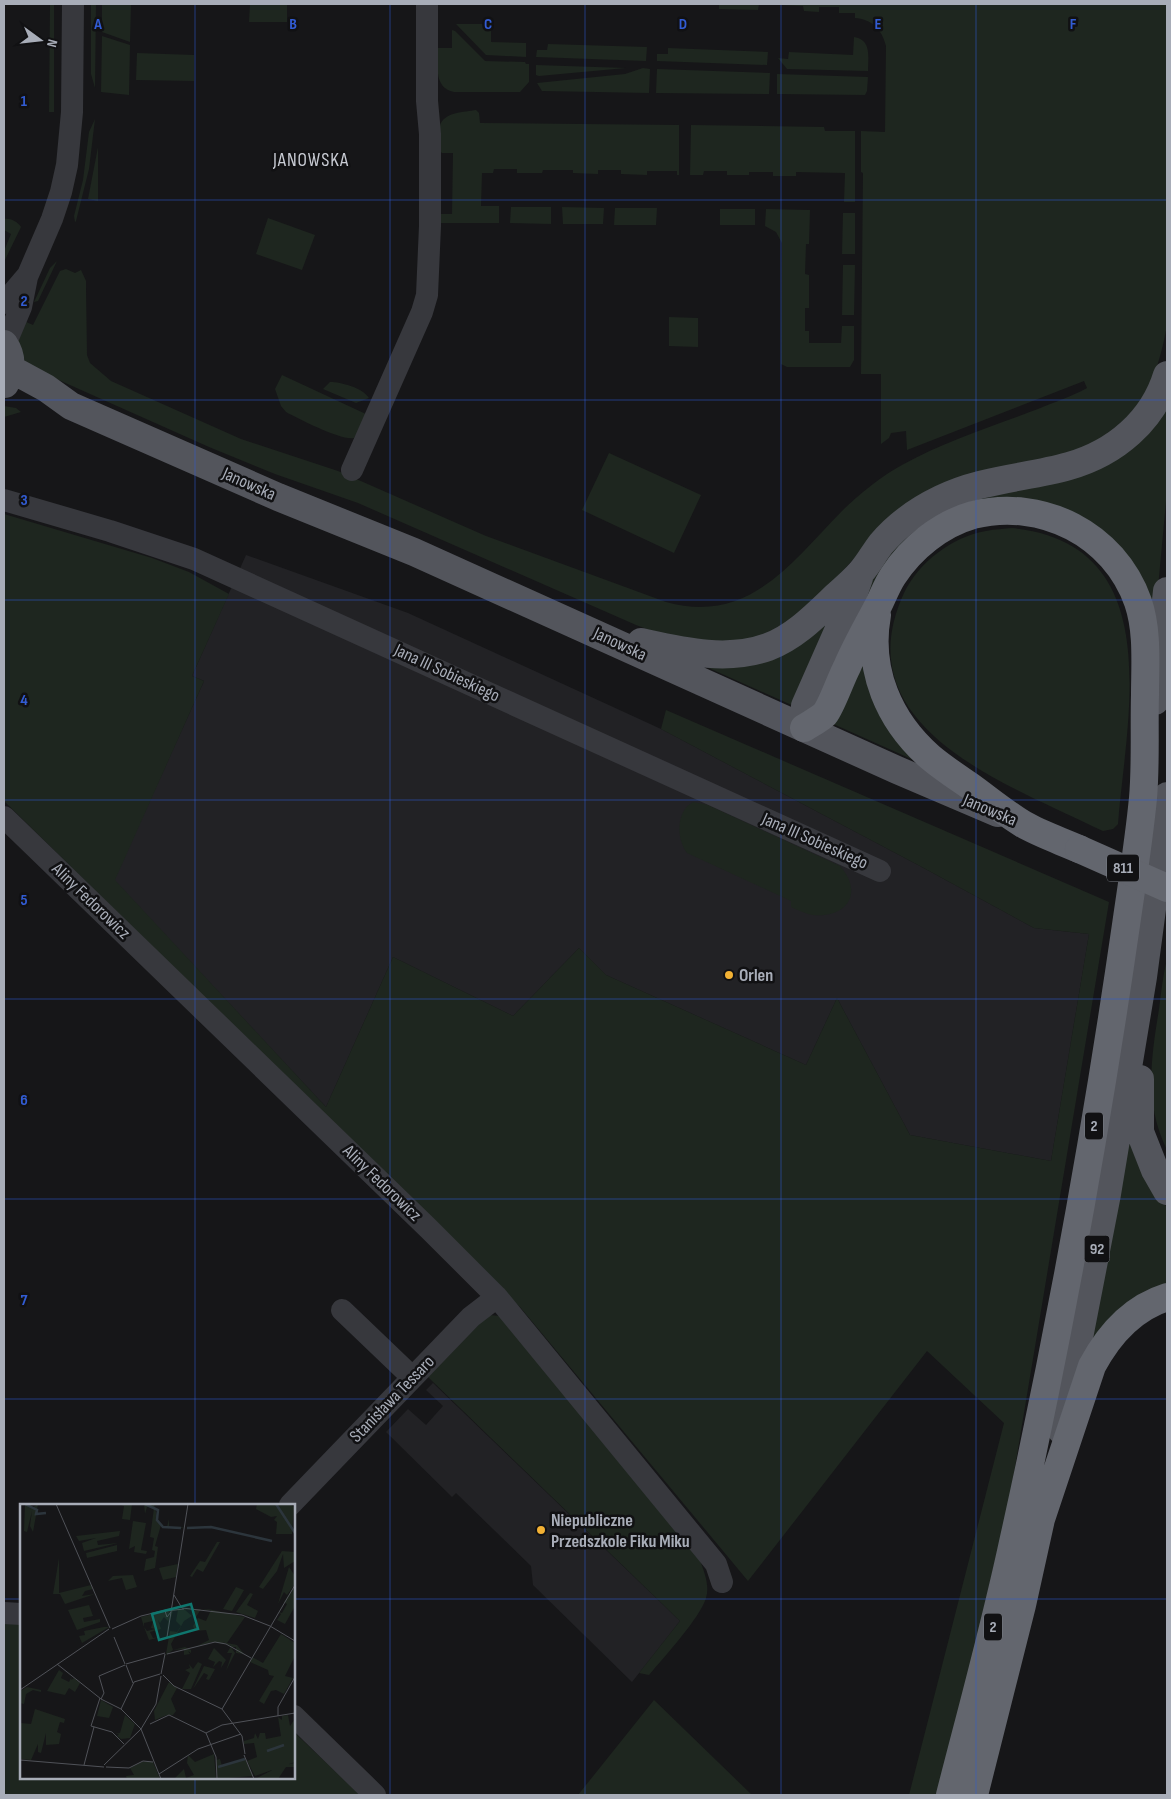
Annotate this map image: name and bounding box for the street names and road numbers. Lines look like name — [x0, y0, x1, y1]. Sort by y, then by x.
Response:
street label: Janowska — [218, 463, 279, 505]
street label: Janowska — [589, 622, 650, 665]
street label: Jana III Sobieskiego — [390, 639, 503, 707]
street label: Janowska — [959, 789, 1020, 831]
street label: Jana III Sobieskiego — [758, 808, 871, 874]
road number: 811 — [1107, 854, 1139, 881]
street label: Aliny Fedorowicz — [47, 858, 135, 944]
road number: 2 — [1085, 1112, 1103, 1140]
street label: Aliny Fedorowicz — [338, 1140, 426, 1226]
road number: 92 — [1084, 1236, 1110, 1262]
street label: Stanisława Tessaro — [345, 1351, 439, 1447]
road number: 2 — [984, 1614, 1002, 1640]

